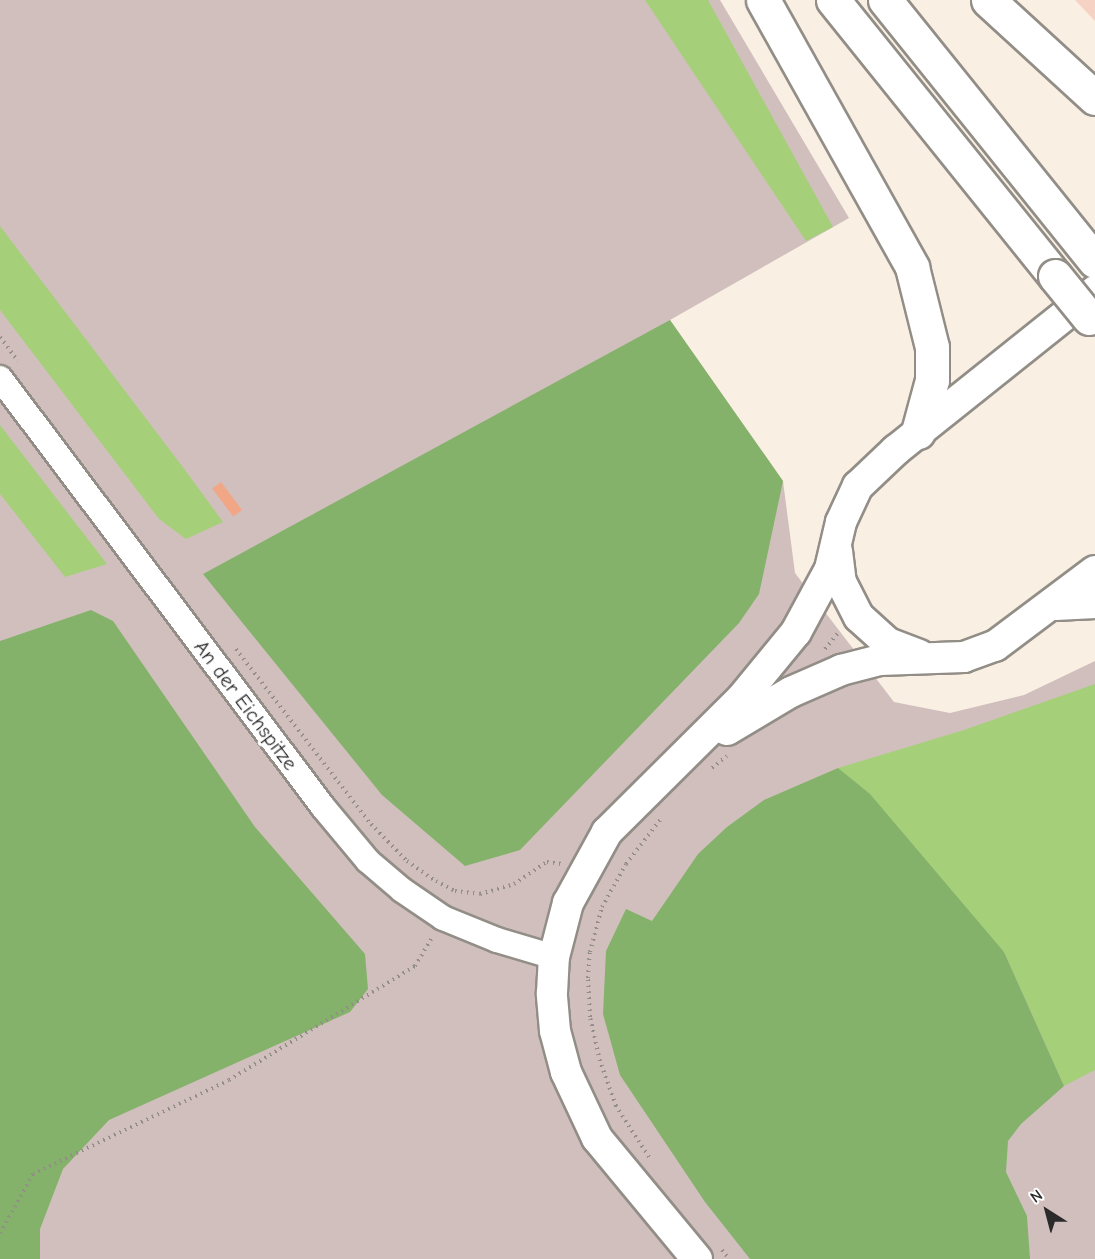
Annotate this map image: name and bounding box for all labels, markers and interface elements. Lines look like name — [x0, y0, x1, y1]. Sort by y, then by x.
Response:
street label: An der Eichspitze — [189, 635, 303, 775]
north arrow — [1017, 1181, 1077, 1241]
text: N — [1027, 1186, 1046, 1207]

